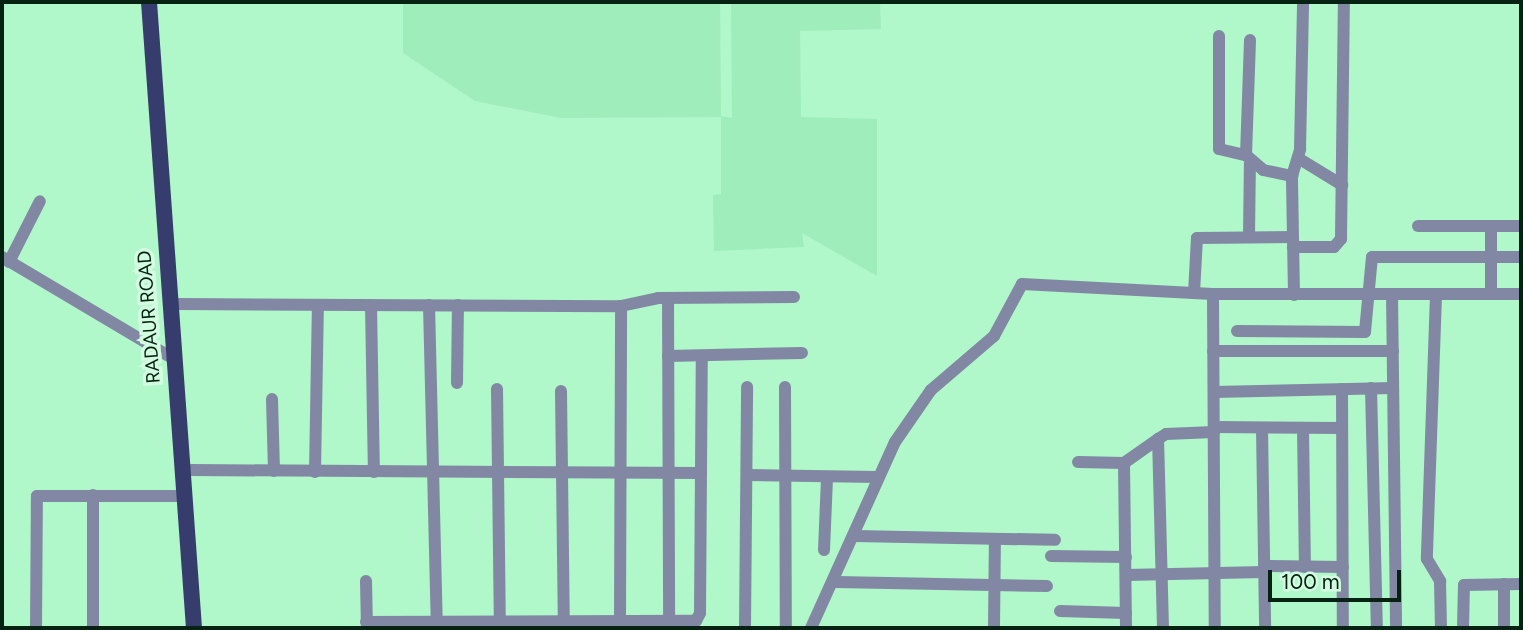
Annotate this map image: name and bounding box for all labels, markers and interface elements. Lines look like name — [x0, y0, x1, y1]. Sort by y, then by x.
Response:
street label: RADAUR ROAD — [133, 250, 165, 384]
scale bar — [1271, 556, 1404, 600]
text: 100 m — [1281, 569, 1340, 594]

